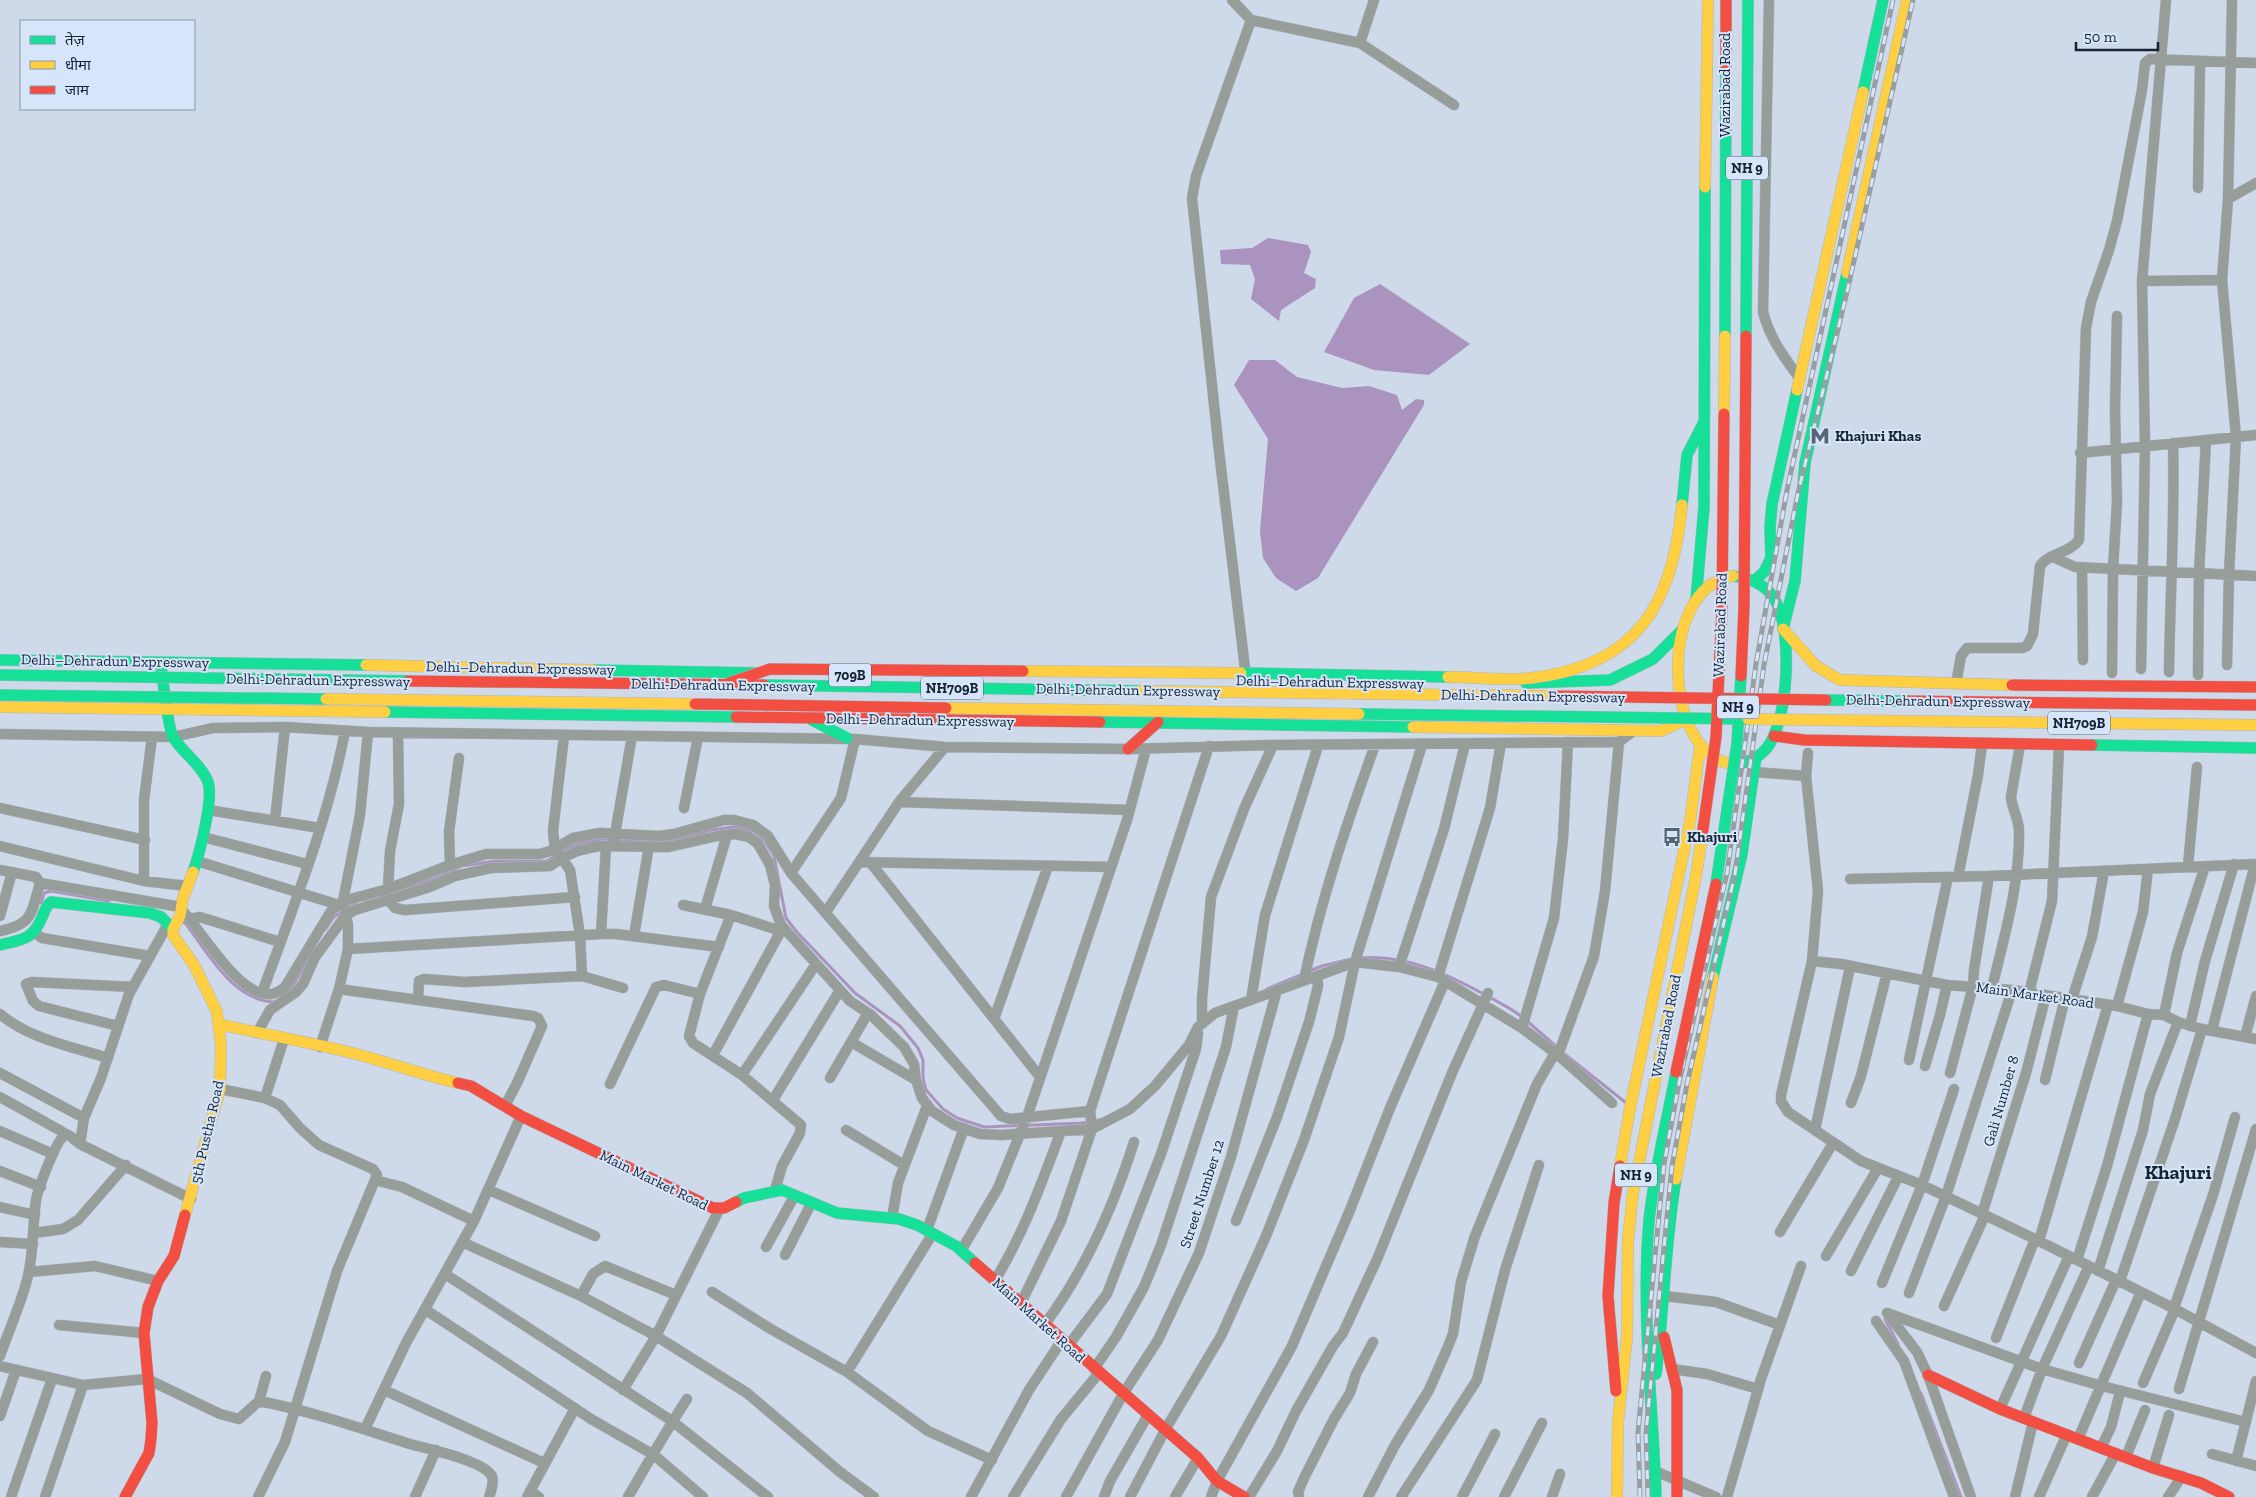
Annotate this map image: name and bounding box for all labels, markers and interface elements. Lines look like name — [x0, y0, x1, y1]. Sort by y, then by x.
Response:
legend — [20, 20, 195, 110]
scale bar — [2076, 20, 2158, 52]
text: 50 m — [2084, 28, 2117, 46]
text: तेज़ — [65, 31, 86, 49]
street label: Wazirabad Road — [1716, 32, 1734, 137]
text: धीमा — [65, 56, 92, 74]
text: जाम — [65, 81, 90, 99]
road number: NH 9 — [1726, 156, 1768, 180]
metro station icon: Khajuri Khas — [1809, 425, 1831, 447]
place label: Khajuri Khas — [1835, 427, 1921, 445]
street label: Wazirabad Road — [1709, 572, 1731, 678]
street label: Delhi–Dehradun Expressway — [21, 650, 210, 672]
street label: Delhi–Dehradun Expressway — [426, 657, 615, 679]
road number: 709B — [829, 664, 871, 686]
street label: Delhi-Dehradun Expressway — [226, 669, 411, 691]
street label: Delhi–Dehradun Expressway — [1236, 671, 1425, 693]
street label: Delhi-Dehradun Expressway — [631, 674, 816, 696]
road number: NH709B — [921, 676, 983, 700]
street label: Delhi-Dehradun Expressway — [1036, 679, 1221, 701]
street label: Delhi-Dehradun Expressway — [1441, 685, 1626, 707]
street label: Delhi-Dehradun Expressway — [1846, 690, 2031, 712]
road number: NH 9 — [1717, 696, 1759, 719]
street label: Delhi–Dehradun Expressway — [826, 709, 1015, 731]
road number: NH709B — [2048, 711, 2110, 734]
bus stop icon: Khajuri — [1661, 826, 1683, 848]
place label: Khajuri — [1687, 828, 1738, 846]
street label: Wazirabad Road — [1647, 972, 1685, 1079]
street label: Main Market Road — [1975, 978, 2096, 1012]
street label: Gali Number 8 — [1979, 1053, 2023, 1149]
street label: 5th Pustha Road — [186, 1078, 228, 1185]
street label: Street Number 12 — [1176, 1137, 1228, 1251]
street label: Main Market Road — [597, 1146, 712, 1214]
district label: Khajuri — [2145, 1160, 2211, 1184]
road number: NH 9 — [1615, 1164, 1657, 1186]
street label: Main Market Road — [989, 1274, 1090, 1367]

